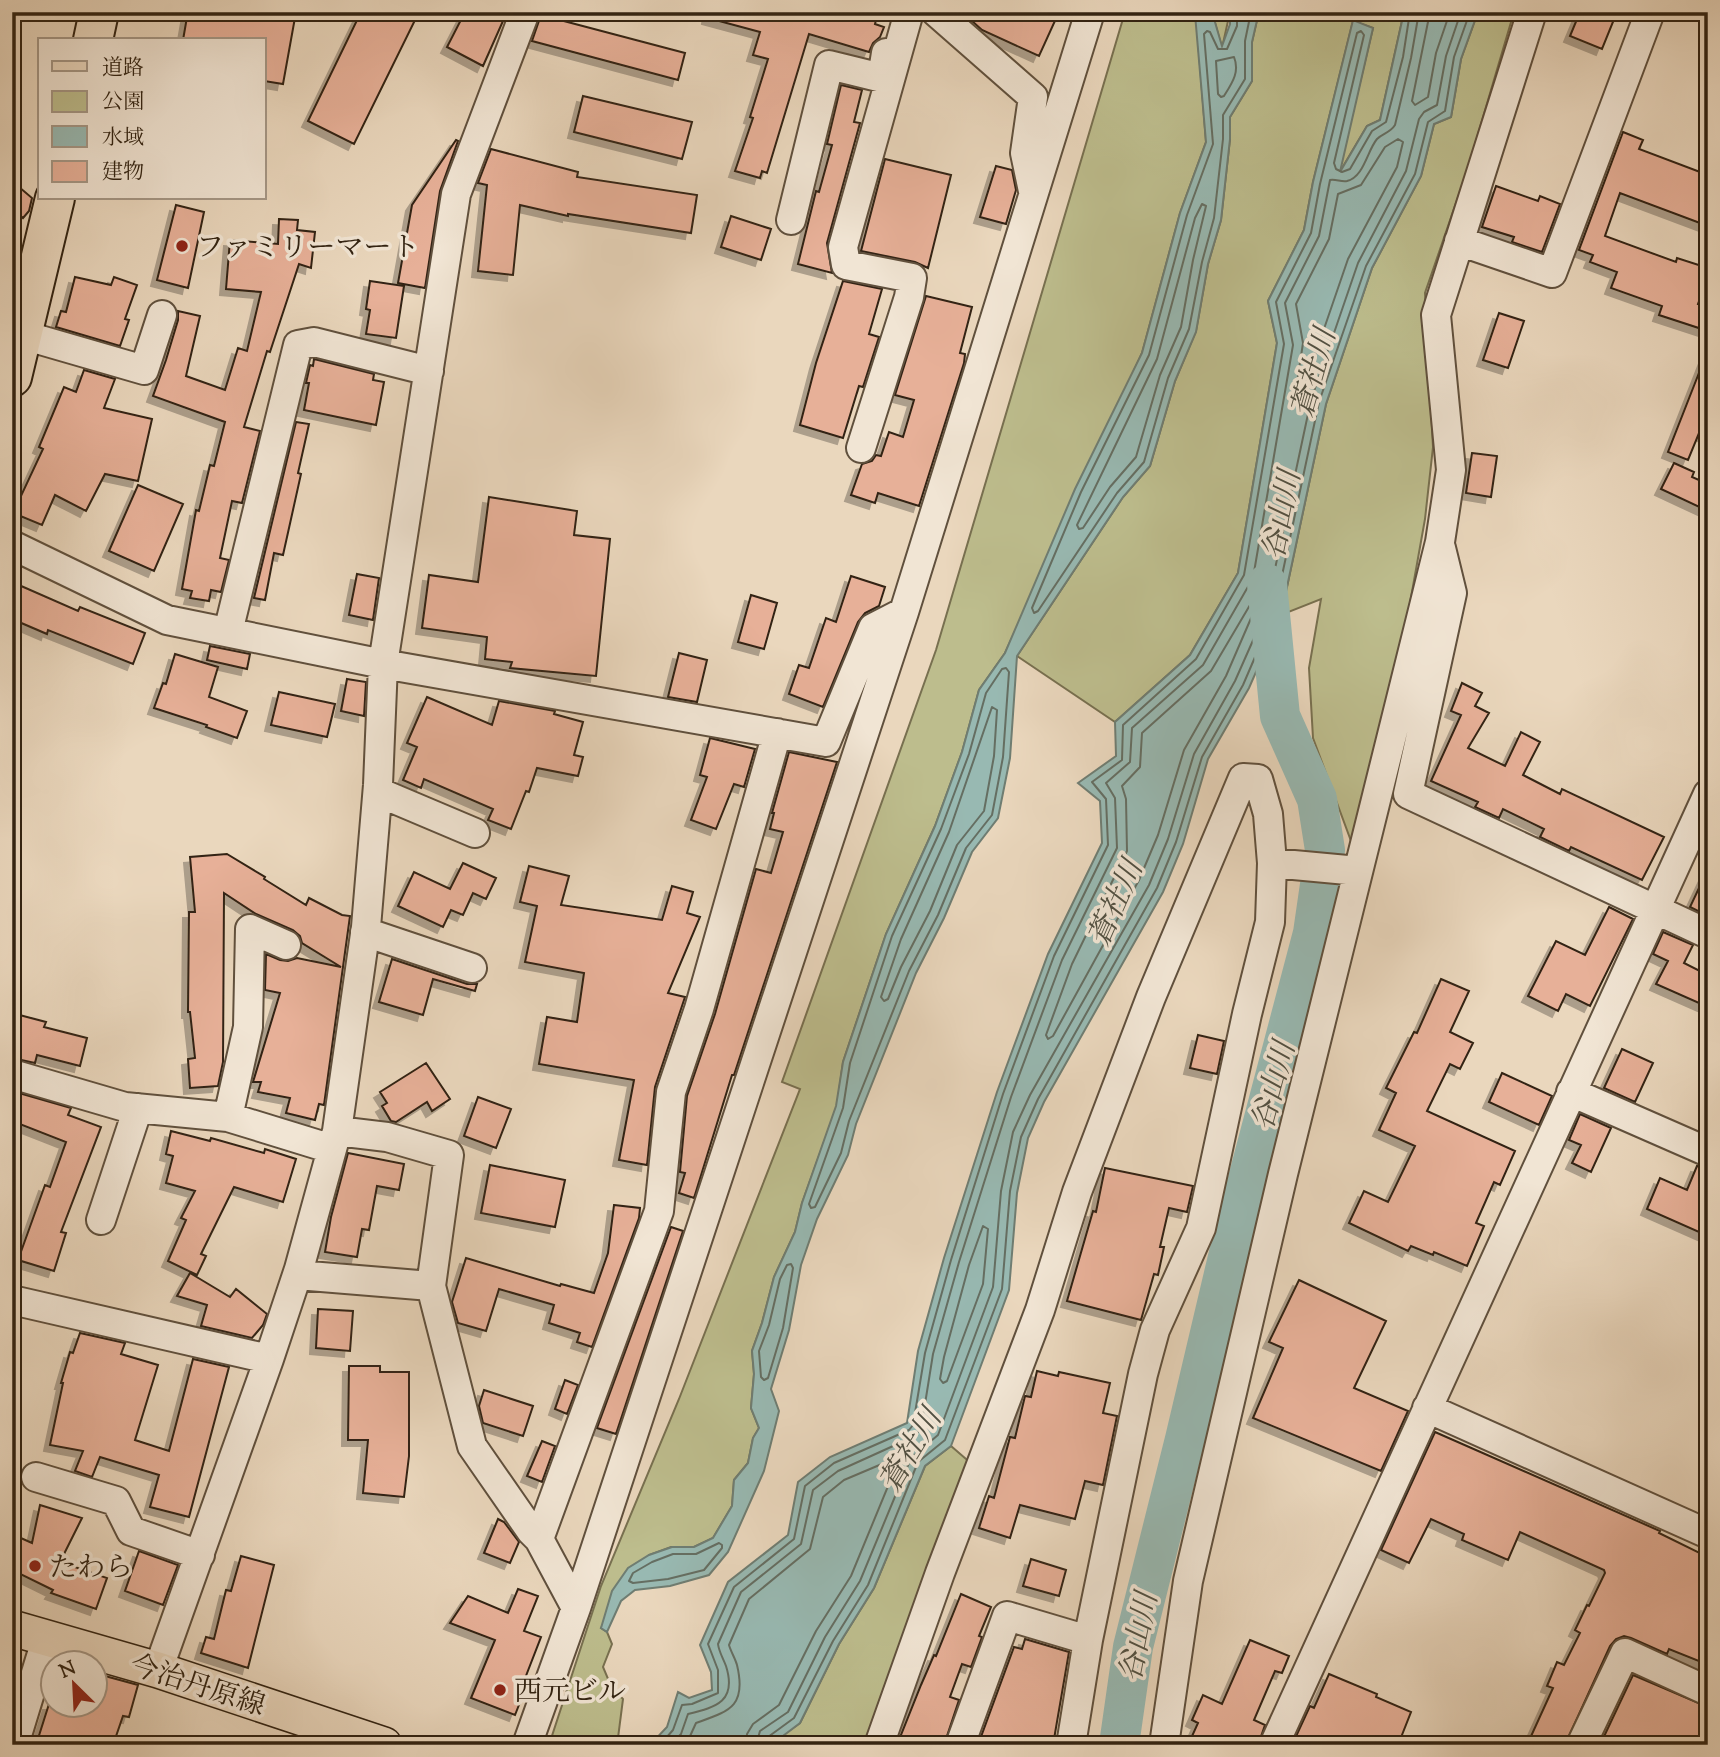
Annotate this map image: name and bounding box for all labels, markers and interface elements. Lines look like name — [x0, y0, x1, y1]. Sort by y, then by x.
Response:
legend — [38, 38, 266, 200]
text: 道路 — [102, 54, 144, 84]
text: 公園 — [102, 88, 144, 118]
text: 水域 — [102, 124, 144, 154]
text: 建物 — [102, 158, 144, 188]
place label: ファミリーマート — [196, 229, 419, 269]
marker: ファミリーマート — [174, 238, 190, 254]
water label: 蒼社川 — [1282, 322, 1349, 423]
water label: 谷山川 — [1254, 464, 1314, 564]
water label: 蒼社川 — [1079, 851, 1156, 954]
water label: 谷山川 — [1243, 1035, 1309, 1136]
water label: 蒼社川 — [871, 1399, 955, 1501]
place label: たわら — [49, 1549, 133, 1589]
marker: たわら — [27, 1558, 43, 1574]
water label: 谷山川 — [1111, 1586, 1171, 1686]
street label: 今治丹原線 — [124, 1646, 270, 1728]
north arrow — [38, 1648, 108, 1718]
text: N — [56, 1655, 81, 1686]
place label: 西元ビル — [514, 1673, 626, 1713]
marker: 西元ビル — [492, 1682, 508, 1698]

